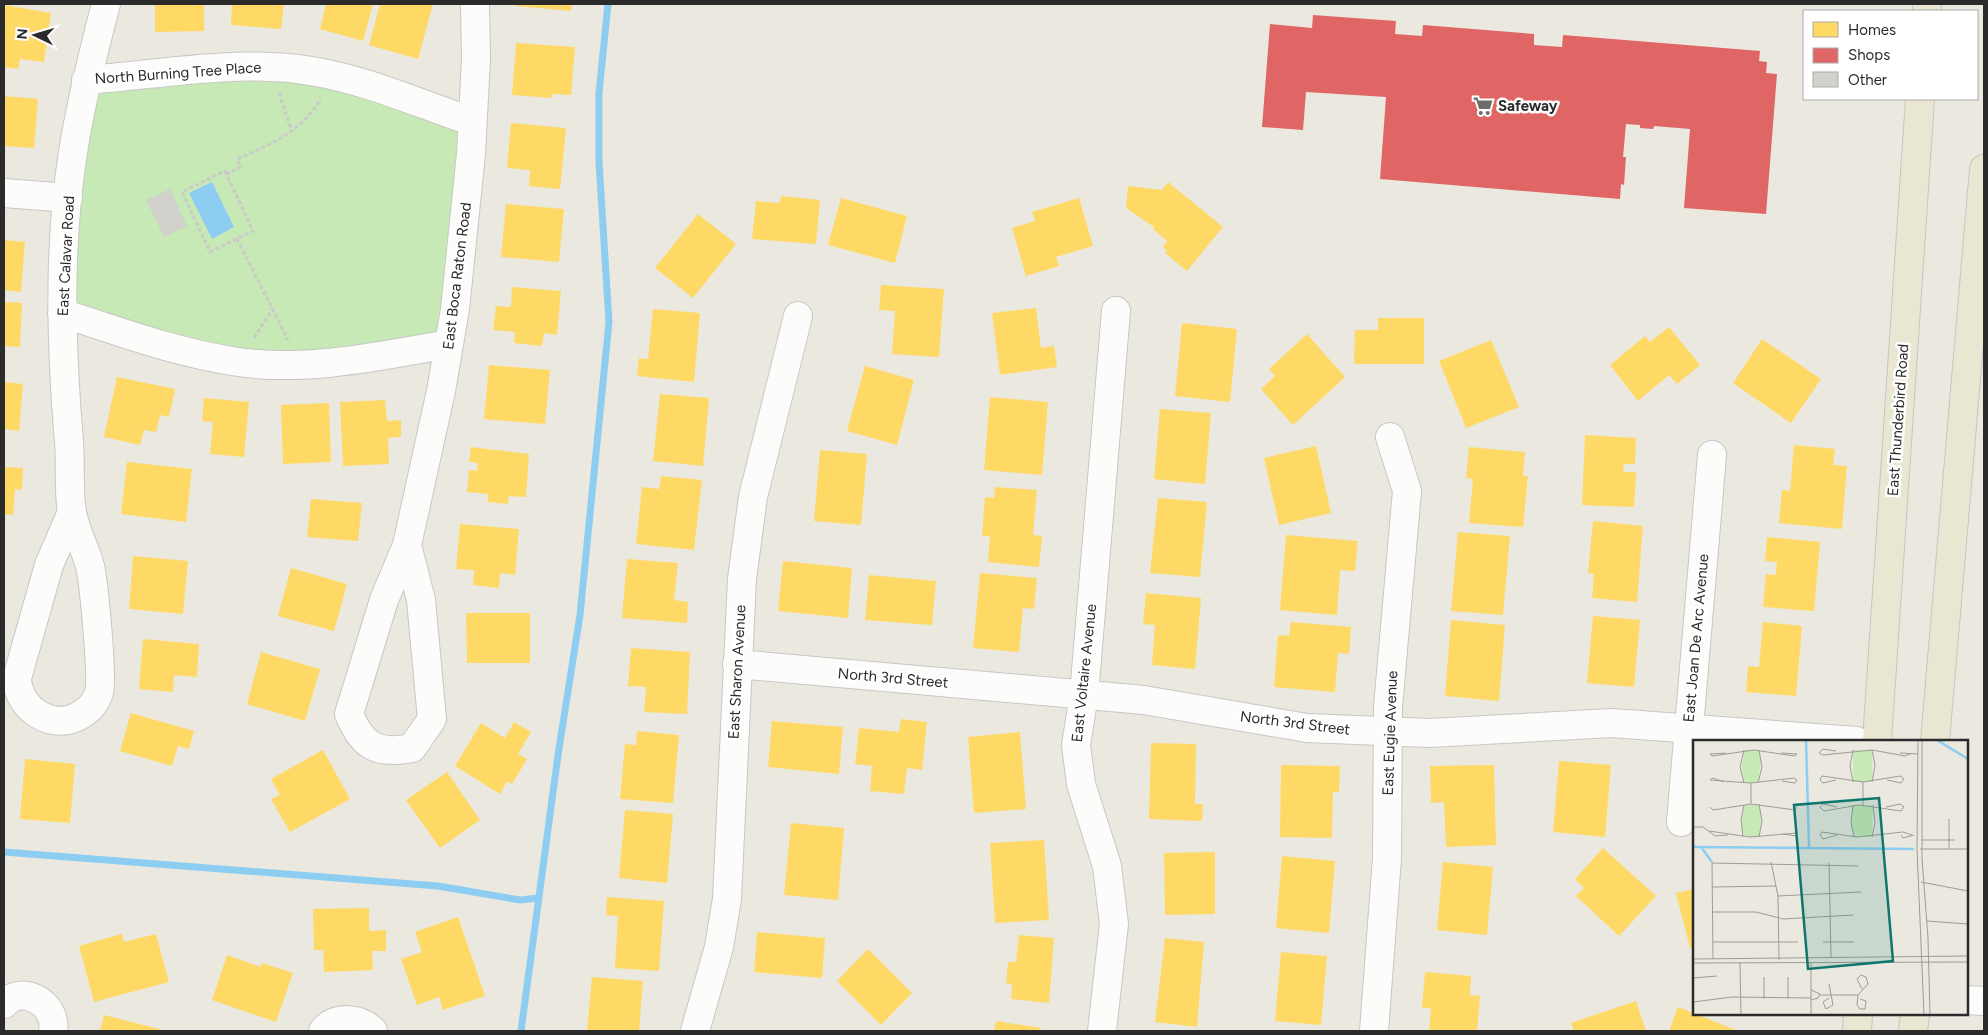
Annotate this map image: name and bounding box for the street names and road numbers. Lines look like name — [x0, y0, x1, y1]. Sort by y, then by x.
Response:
street label: North Burning Tree Place — [94, 58, 262, 88]
street label: East Calavar Road — [54, 195, 78, 317]
street label: East Boca Raton Road — [439, 201, 475, 351]
street label: East Thunderbird Road — [1884, 343, 1912, 497]
street label: East Joan De Arc Avenue — [1680, 553, 1712, 723]
street label: East Voltaire Avenue — [1068, 603, 1100, 743]
street label: East Sharon Avenue — [724, 604, 750, 740]
street label: North 3rd Street — [837, 664, 949, 692]
street label: East Eugie Avenue — [1379, 670, 1401, 796]
street label: North 3rd Street — [1239, 707, 1351, 739]

